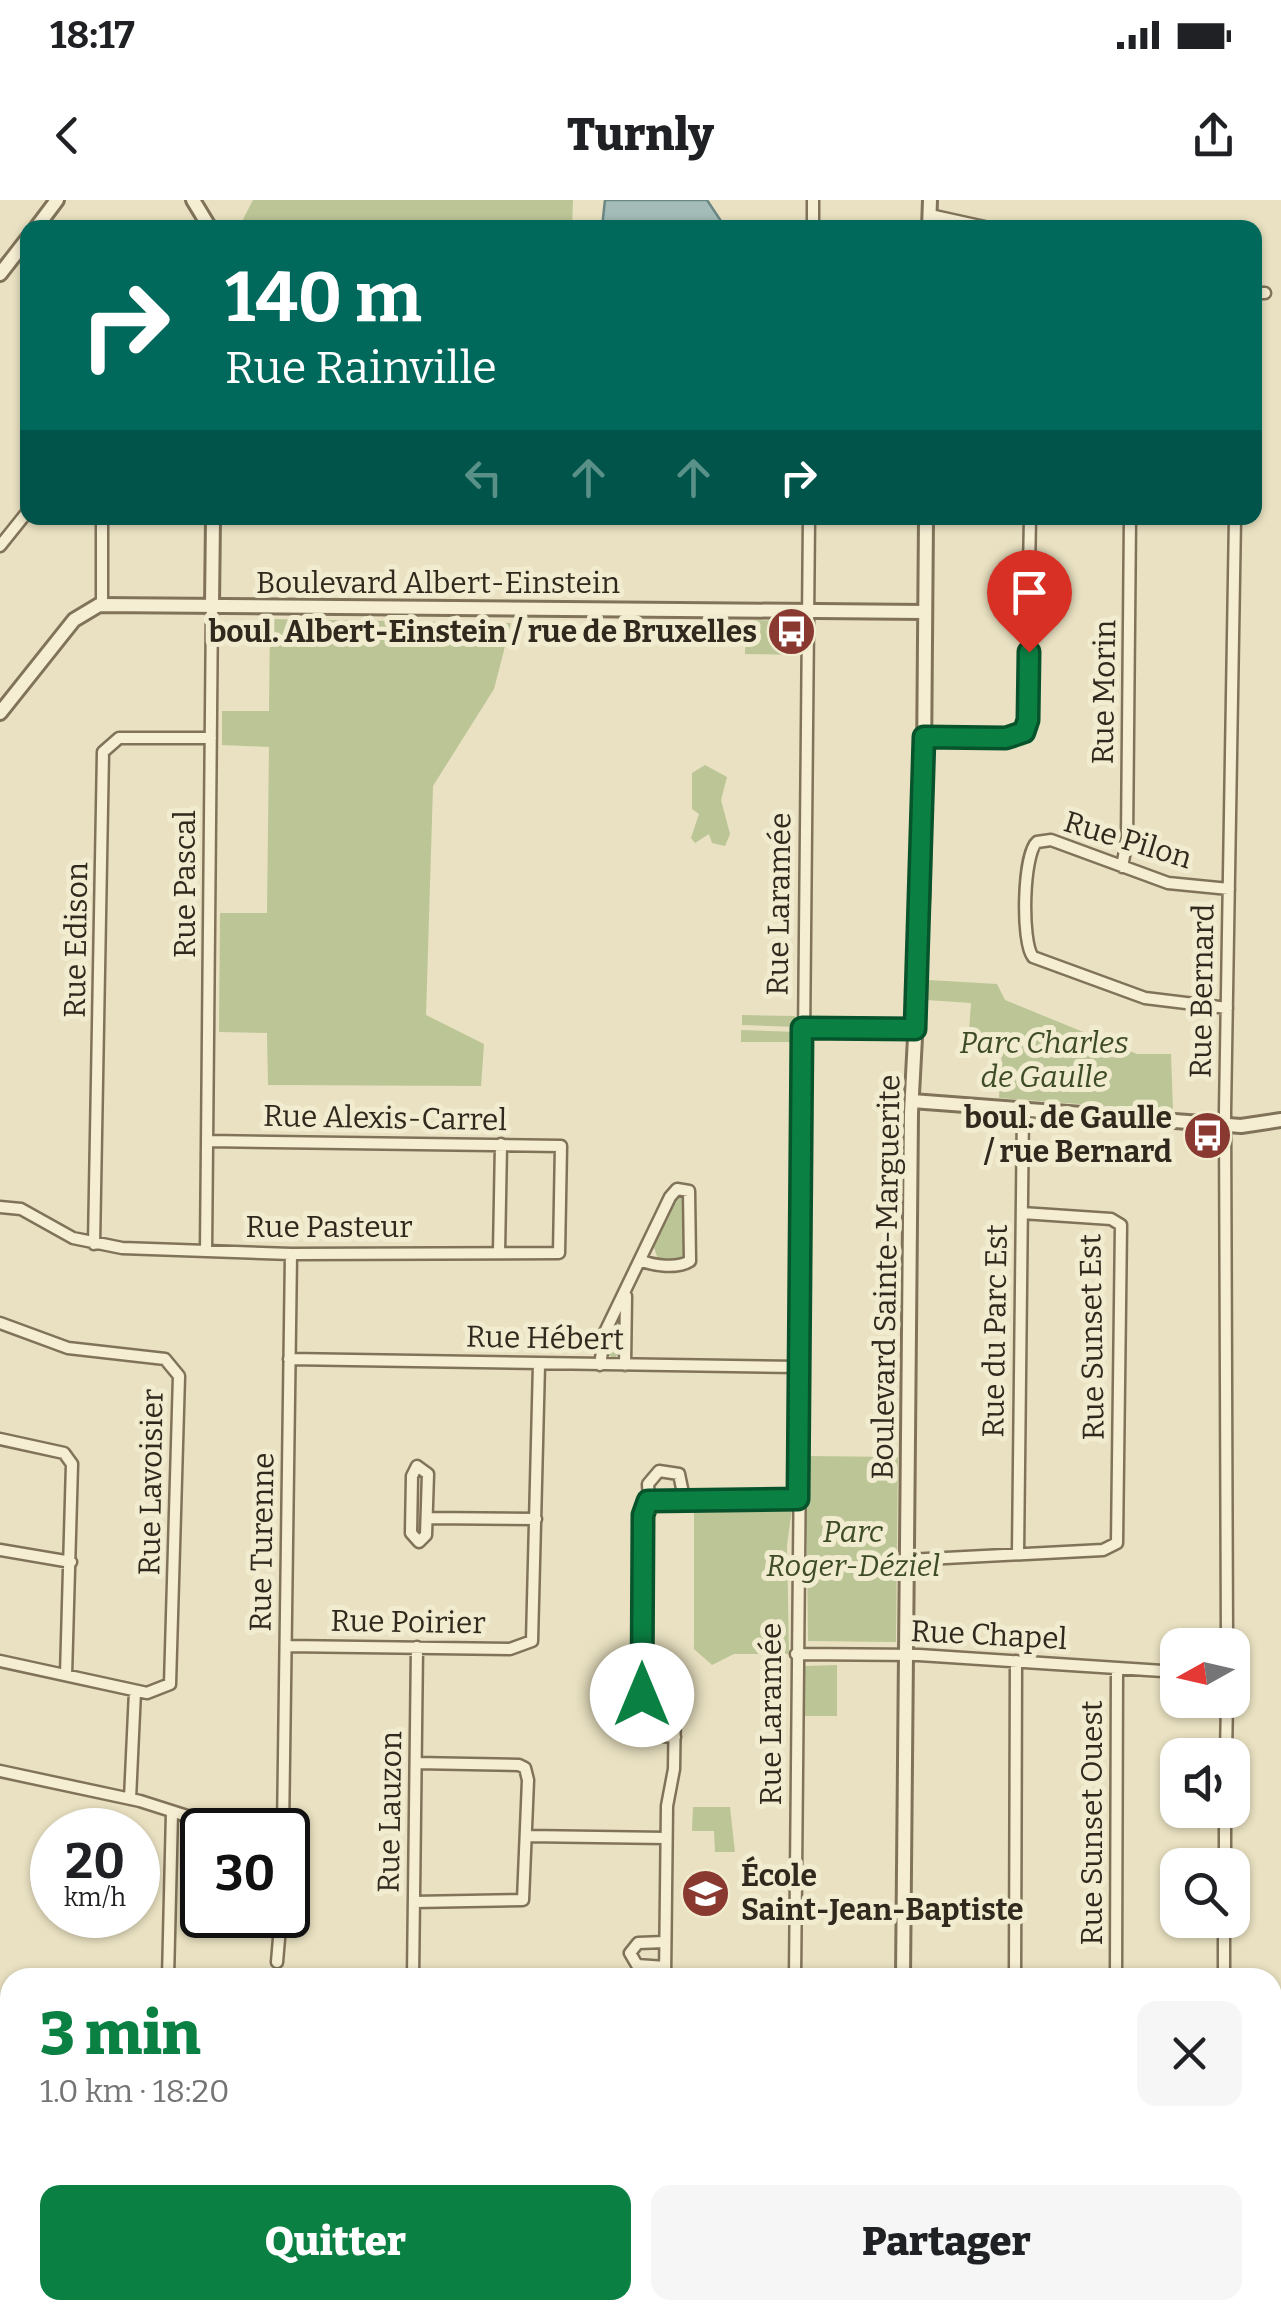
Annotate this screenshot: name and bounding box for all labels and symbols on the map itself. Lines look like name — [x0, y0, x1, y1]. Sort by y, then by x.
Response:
pin — [987, 550, 1072, 653]
street label: Boulevard Albert-Einstein — [256, 565, 620, 601]
bus stop icon: boul. Albert-Einstein / rue de Bruxelles — [766, 606, 818, 658]
place label: boul. Albert-Einstein / rue de Bruxelles — [209, 614, 757, 650]
street label: Rue Morin — [1085, 619, 1123, 765]
street label: Rue Pilon — [1060, 804, 1196, 876]
street label: Rue Pascal — [167, 810, 203, 958]
street label: Rue Laramée — [759, 812, 799, 996]
street label: Rue Edison — [57, 862, 95, 1018]
street label: Rue Bernard — [1182, 903, 1222, 1078]
park label: Parc Charles de Gaulle — [960, 1025, 1128, 1095]
street label: Boulevard Sainte-Marguerite — [864, 1074, 908, 1480]
street label: Rue Alexis-Carrel — [263, 1098, 507, 1138]
place label: boul. de Gaulle / rue Bernard — [964, 1100, 1172, 1170]
bus stop icon: boul. de Gaulle / rue Bernard — [1181, 1109, 1233, 1161]
street label: Rue Pasteur — [246, 1209, 412, 1245]
street label: Rue du Parc Est — [975, 1224, 1015, 1438]
street label: Rue Sunset Est — [1072, 1233, 1112, 1440]
street label: Rue Hébert — [466, 1319, 624, 1357]
street label: Rue Lavoisier — [131, 1388, 171, 1576]
street label: Rue Turenne — [242, 1452, 282, 1632]
park label: Parc Roger-Déziel — [766, 1514, 940, 1584]
street label: Rue Poirier — [330, 1603, 486, 1641]
street label: Rue Chapel — [910, 1613, 1068, 1657]
street label: Rue Laramée — [753, 1622, 789, 1806]
north arrow — [1160, 1628, 1250, 1718]
position arrow — [590, 1643, 694, 1747]
street label: Rue Sunset Ouest — [1074, 1700, 1110, 1946]
street label: Rue Lauzon — [371, 1731, 409, 1893]
speed limit sign: 30 — [180, 1808, 310, 1938]
place label: École Saint-Jean-Baptiste — [741, 1856, 1024, 1928]
school or university icon: École Saint-Jean-Baptiste — [680, 1867, 732, 1919]

